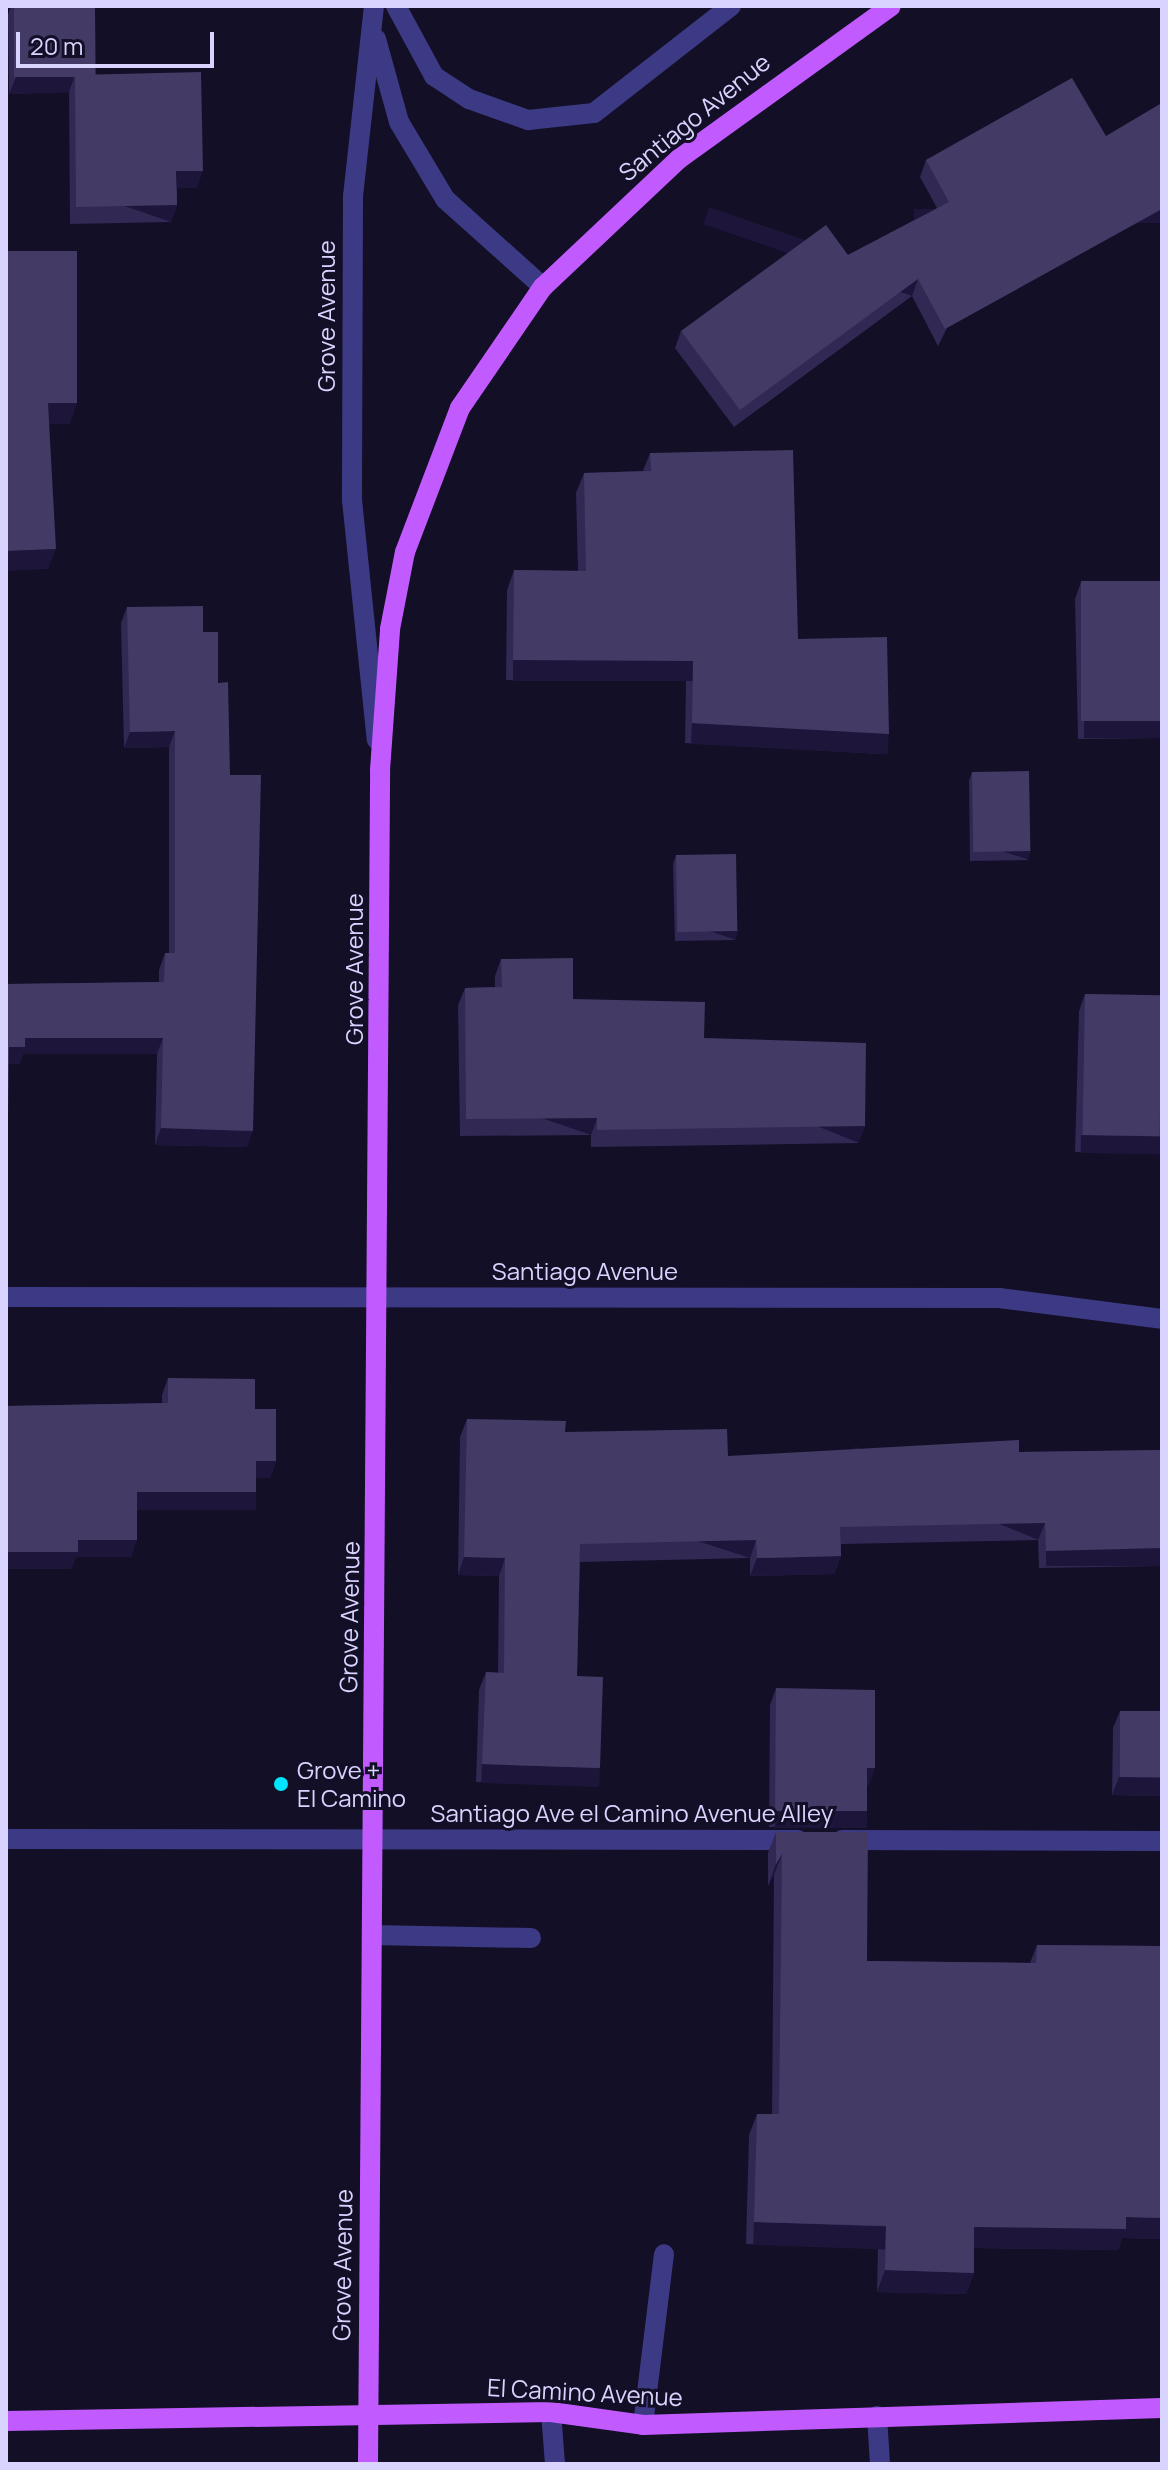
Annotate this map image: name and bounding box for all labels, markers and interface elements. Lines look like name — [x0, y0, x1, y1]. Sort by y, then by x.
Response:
scale bar — [20, 16, 218, 66]
text: 20 m — [30, 29, 83, 62]
street label: Santiago Avenue — [613, 47, 775, 187]
street label: Grove Avenue — [312, 240, 340, 392]
street label: Grove Avenue — [340, 893, 368, 1045]
street label: Santiago Avenue — [492, 1257, 678, 1285]
street label: Grove Avenue — [333, 1541, 365, 1693]
place label: Grove + El Camino — [297, 1756, 406, 1812]
marker: Grove + El Camino — [272, 1775, 290, 1793]
street label: Santiago Ave el Camino Avenue Alley — [431, 1799, 833, 1827]
street label: Grove Avenue — [326, 2189, 358, 2341]
street label: El Camino Avenue — [486, 2372, 684, 2412]

